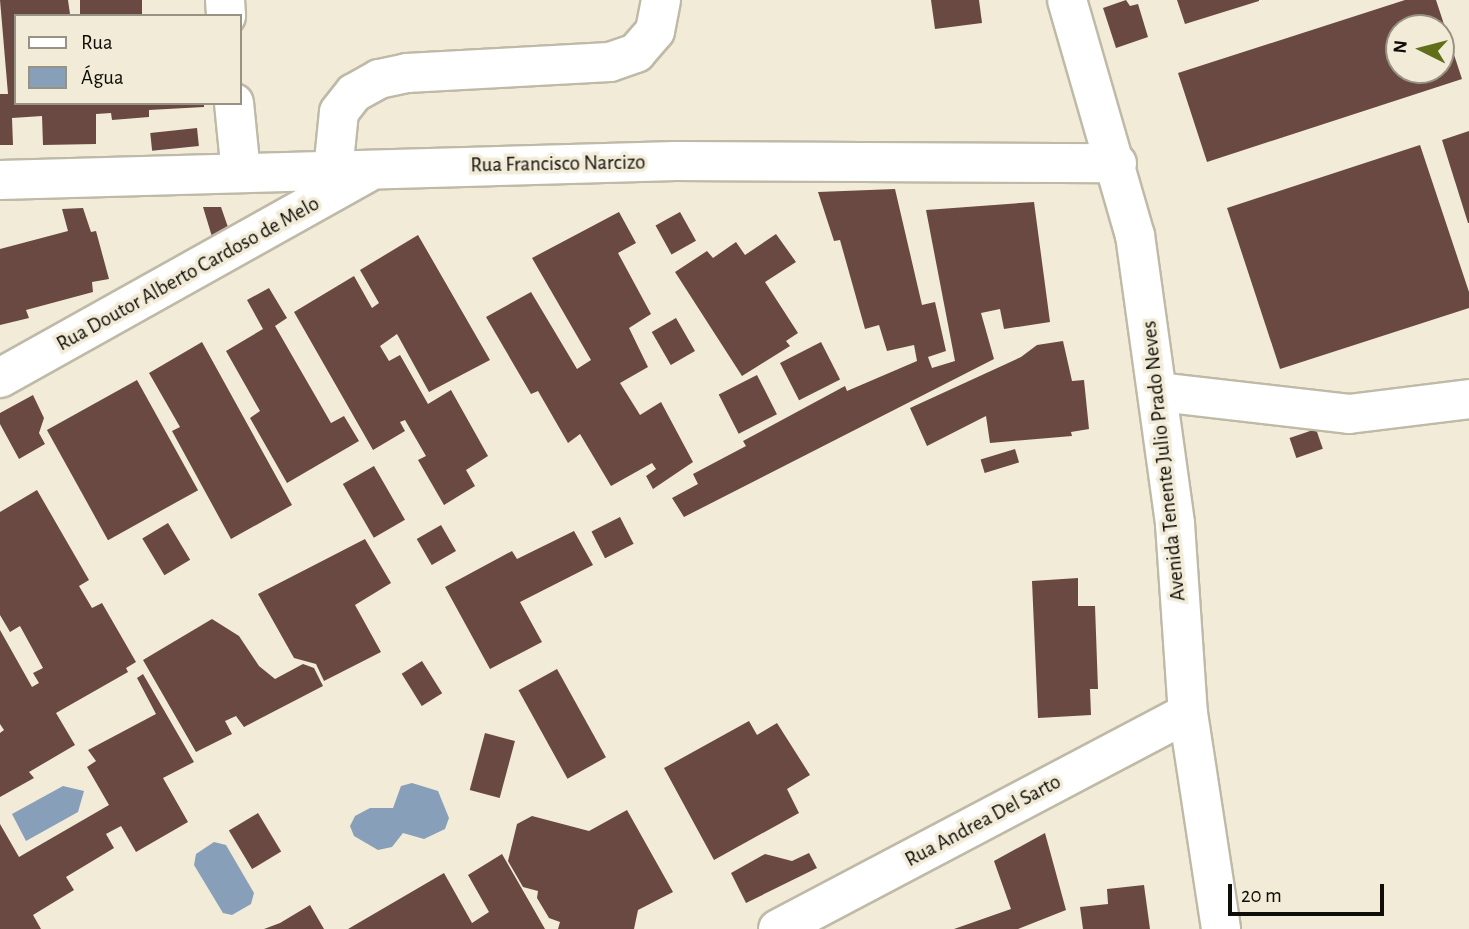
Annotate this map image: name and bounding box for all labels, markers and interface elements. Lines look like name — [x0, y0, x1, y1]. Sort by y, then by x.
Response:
legend — [14, 14, 242, 105]
north arrow — [1385, 14, 1455, 84]
text: Rua — [81, 32, 113, 53]
text: N — [1390, 39, 1411, 55]
text: Água — [81, 67, 124, 88]
street label: Rua Francisco Narcizo — [470, 150, 646, 178]
street label: Rua Doutor Alberto Cardoso de Melo — [52, 191, 324, 357]
street label: Avenida Tenente Julio Prado Neves — [1137, 320, 1191, 602]
street label: Rua Andrea Del Sarto — [901, 769, 1065, 873]
scale bar — [1231, 870, 1387, 914]
text: 20 m — [1241, 885, 1282, 906]

